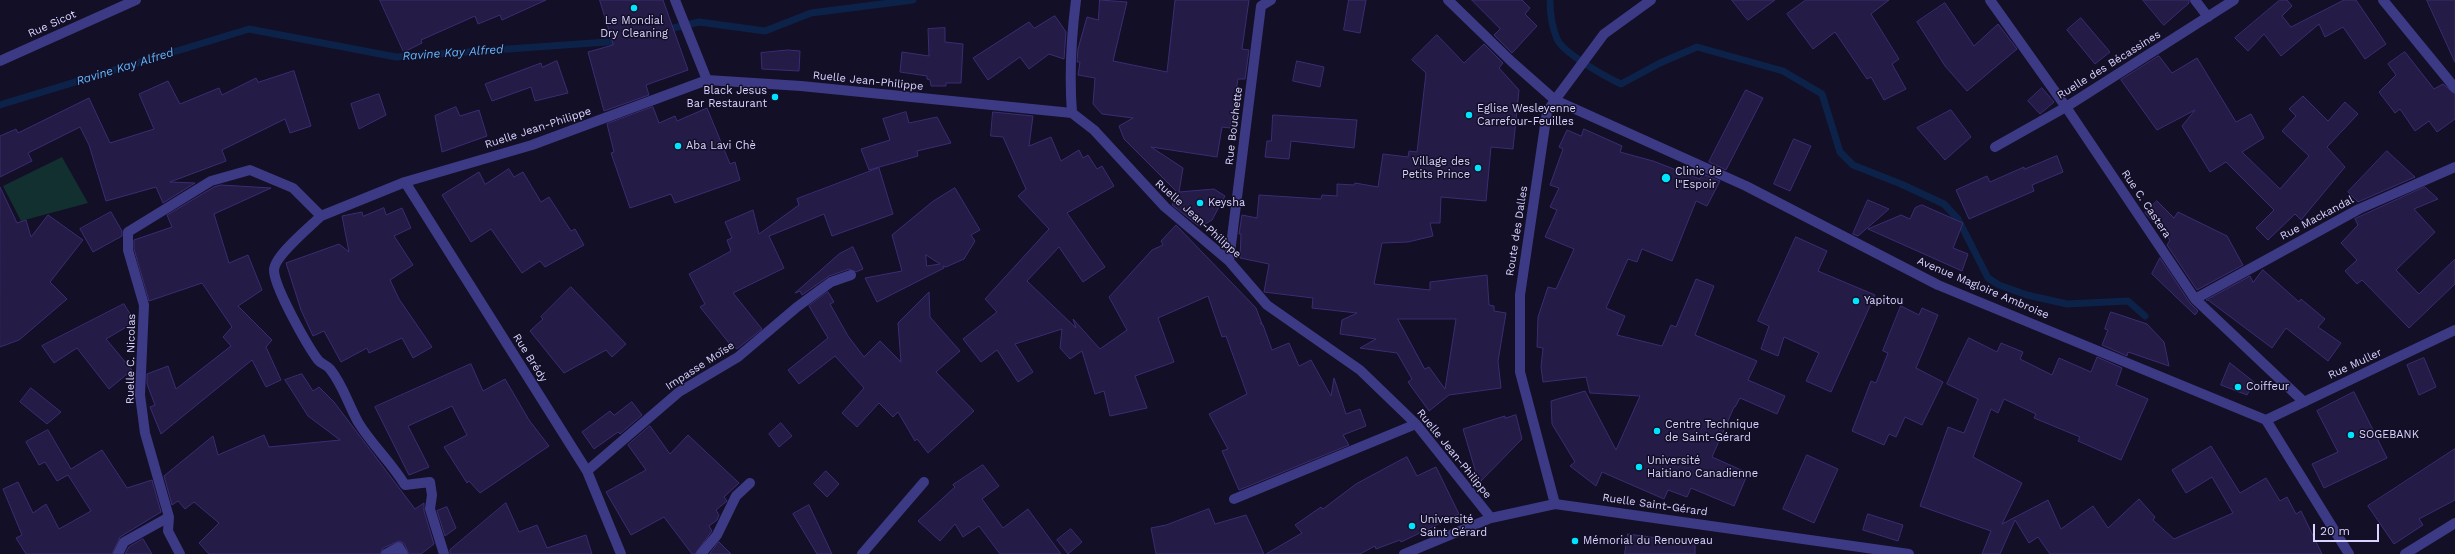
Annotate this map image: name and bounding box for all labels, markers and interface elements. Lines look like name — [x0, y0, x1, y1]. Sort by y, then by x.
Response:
marker: Le Mondial Dry Cleaning — [629, 3, 639, 13]
street label: Rue Sicot — [26, 8, 78, 40]
place label: Le Mondial Dry Cleaning — [600, 14, 668, 40]
street label: Ruelle des Bécassines — [2055, 28, 2163, 102]
water label: Ravine Kay Alfred — [402, 42, 504, 64]
water label: Ravine Kay Alfred — [75, 45, 175, 89]
street label: Ruelle Jean-Philippe — [812, 69, 924, 93]
place label: Black Jesus Bar Restaurant — [687, 84, 767, 110]
street label: Rue Bouchette — [1223, 86, 1245, 166]
marker: Black Jesus Bar Restaurant — [770, 92, 780, 102]
place label: Eglise Wesleyenne Carrefour-Feuilles — [1477, 102, 1576, 128]
street label: Ruelle Jean-Philippe — [483, 105, 593, 151]
marker: Eglise Wesleyenne Carrefour-Feuilles — [1464, 110, 1474, 120]
place label: Aba Lavi Chè — [686, 139, 756, 153]
marker: Aba Lavi Chè — [673, 141, 683, 151]
place label: Village des Petits Prince — [1402, 155, 1470, 181]
marker: Village des Petits Prince — [1473, 163, 1483, 173]
place label: Clinic de l"Espoir — [1675, 165, 1722, 191]
street label: Rue C. Castera — [2118, 167, 2174, 241]
marker: Clinic de l"Espoir — [1660, 172, 1672, 184]
street label: Ruelle Jean-Philippe — [1152, 177, 1244, 261]
street label: Route des Dalles — [1503, 185, 1531, 277]
street label: Rue Mackandal — [2278, 193, 2356, 243]
place label: Keysha — [1208, 196, 1245, 210]
marker: Keysha — [1195, 198, 1205, 208]
street label: Avenue Magloire Ambroise — [1915, 254, 2051, 322]
place label: Yapitou — [1864, 294, 1903, 308]
marker: Yapitou — [1851, 296, 1861, 306]
street label: Ruelle C. Nicolas — [124, 314, 138, 404]
street label: Rue Brédy — [510, 331, 550, 385]
street label: Impasse Moïse — [663, 339, 737, 393]
street label: Rue Muller — [2326, 346, 2384, 382]
place label: Coiffeur — [2246, 380, 2289, 394]
marker: Coiffeur — [2233, 382, 2243, 392]
street label: Ruelle Jean-Philippe — [1414, 407, 1494, 501]
place label: Centre Technique de Saint-Gérard — [1665, 418, 1759, 444]
marker: Centre Technique de Saint-Gérard — [1652, 426, 1662, 436]
place label: SOGEBANK — [2359, 428, 2419, 442]
marker: SOGEBANK — [2346, 430, 2356, 440]
place label: Université Haitiano Canadienne — [1647, 454, 1758, 480]
marker: Université Haitiano Canadienne — [1634, 462, 1644, 472]
street label: Ruelle Saint-Gérard — [1602, 491, 1708, 519]
place label: Université Saint Gérard — [1420, 513, 1487, 539]
scale bar — [2315, 516, 2381, 542]
marker: Université Saint Gérard — [1407, 521, 1417, 531]
text: 20 m — [2320, 524, 2350, 538]
place label: Mémorial du Renouveau — [1583, 534, 1713, 548]
marker: Mémorial du Renouveau — [1570, 536, 1580, 546]

